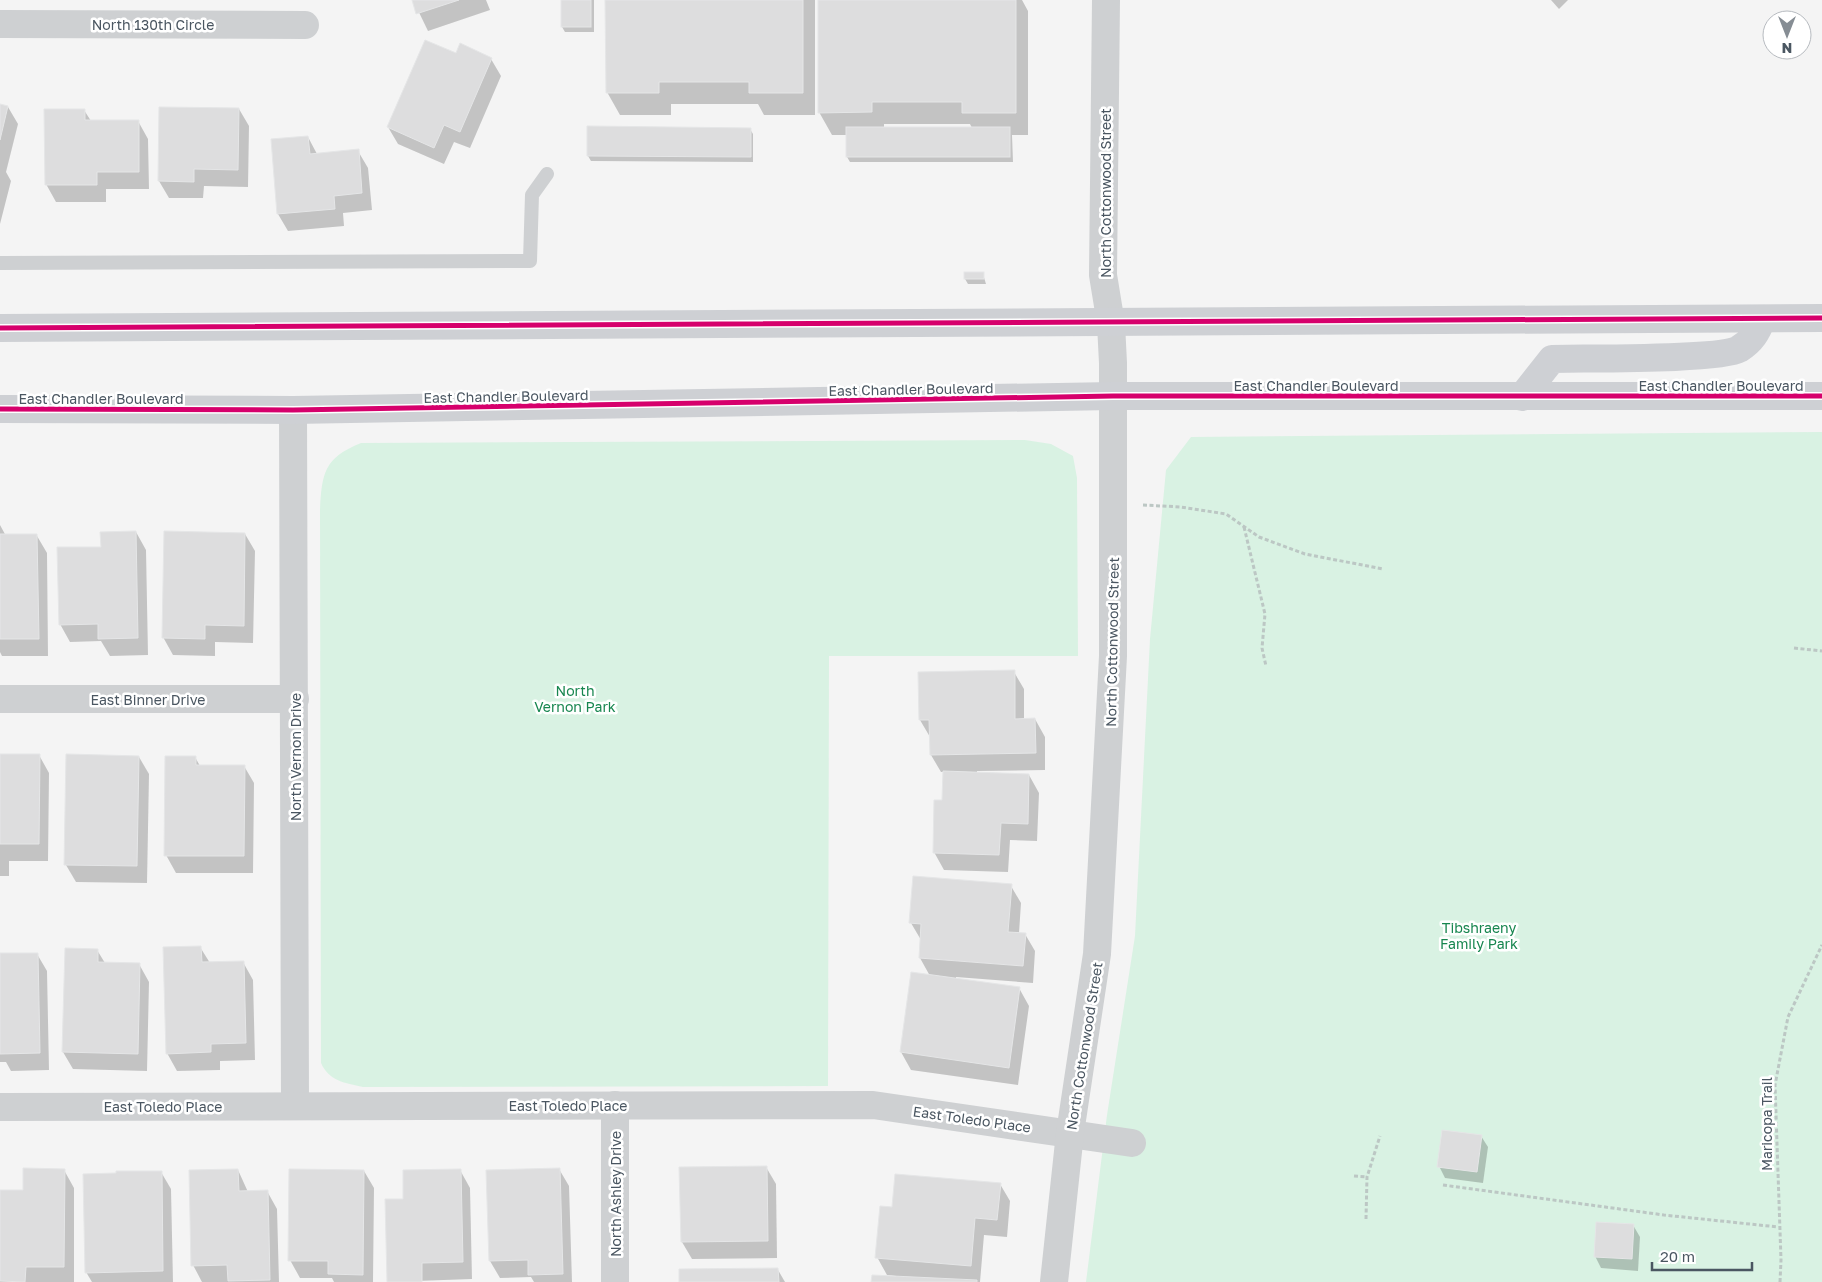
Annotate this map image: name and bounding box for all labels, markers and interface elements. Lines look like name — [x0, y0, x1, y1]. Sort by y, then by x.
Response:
north arrow — [1762, 10, 1812, 60]
street label: North 130th Circle — [92, 16, 214, 33]
text: N — [1782, 40, 1792, 57]
street label: North Cottonwood Street — [1097, 108, 1114, 278]
street label: East Chandler Boulevard — [1233, 377, 1399, 394]
street label: East Chandler Boulevard — [1638, 377, 1804, 394]
street label: East Chandler Boulevard — [828, 379, 994, 399]
street label: East Chandler Boulevard — [423, 386, 589, 406]
street label: East Chandler Boulevard — [18, 390, 184, 407]
street label: North Cottonwood Street — [1102, 557, 1122, 727]
park label: North Vernon Park — [534, 682, 616, 715]
street label: East Binner Drive — [91, 691, 205, 708]
street label: North Vernon Drive — [287, 693, 304, 821]
park label: Tibshraeny Family Park — [1440, 919, 1518, 952]
street label: North Cottonwood Street — [1062, 961, 1106, 1131]
street label: Maricopa Trail — [1758, 1077, 1775, 1171]
street label: East Toledo Place — [509, 1097, 627, 1114]
street label: East Toledo Place — [104, 1098, 222, 1115]
street label: East Toledo Place — [912, 1102, 1032, 1136]
street label: North Ashley Drive — [607, 1131, 624, 1257]
scale bar — [1652, 1240, 1752, 1272]
text: 20 m — [1660, 1247, 1695, 1265]

